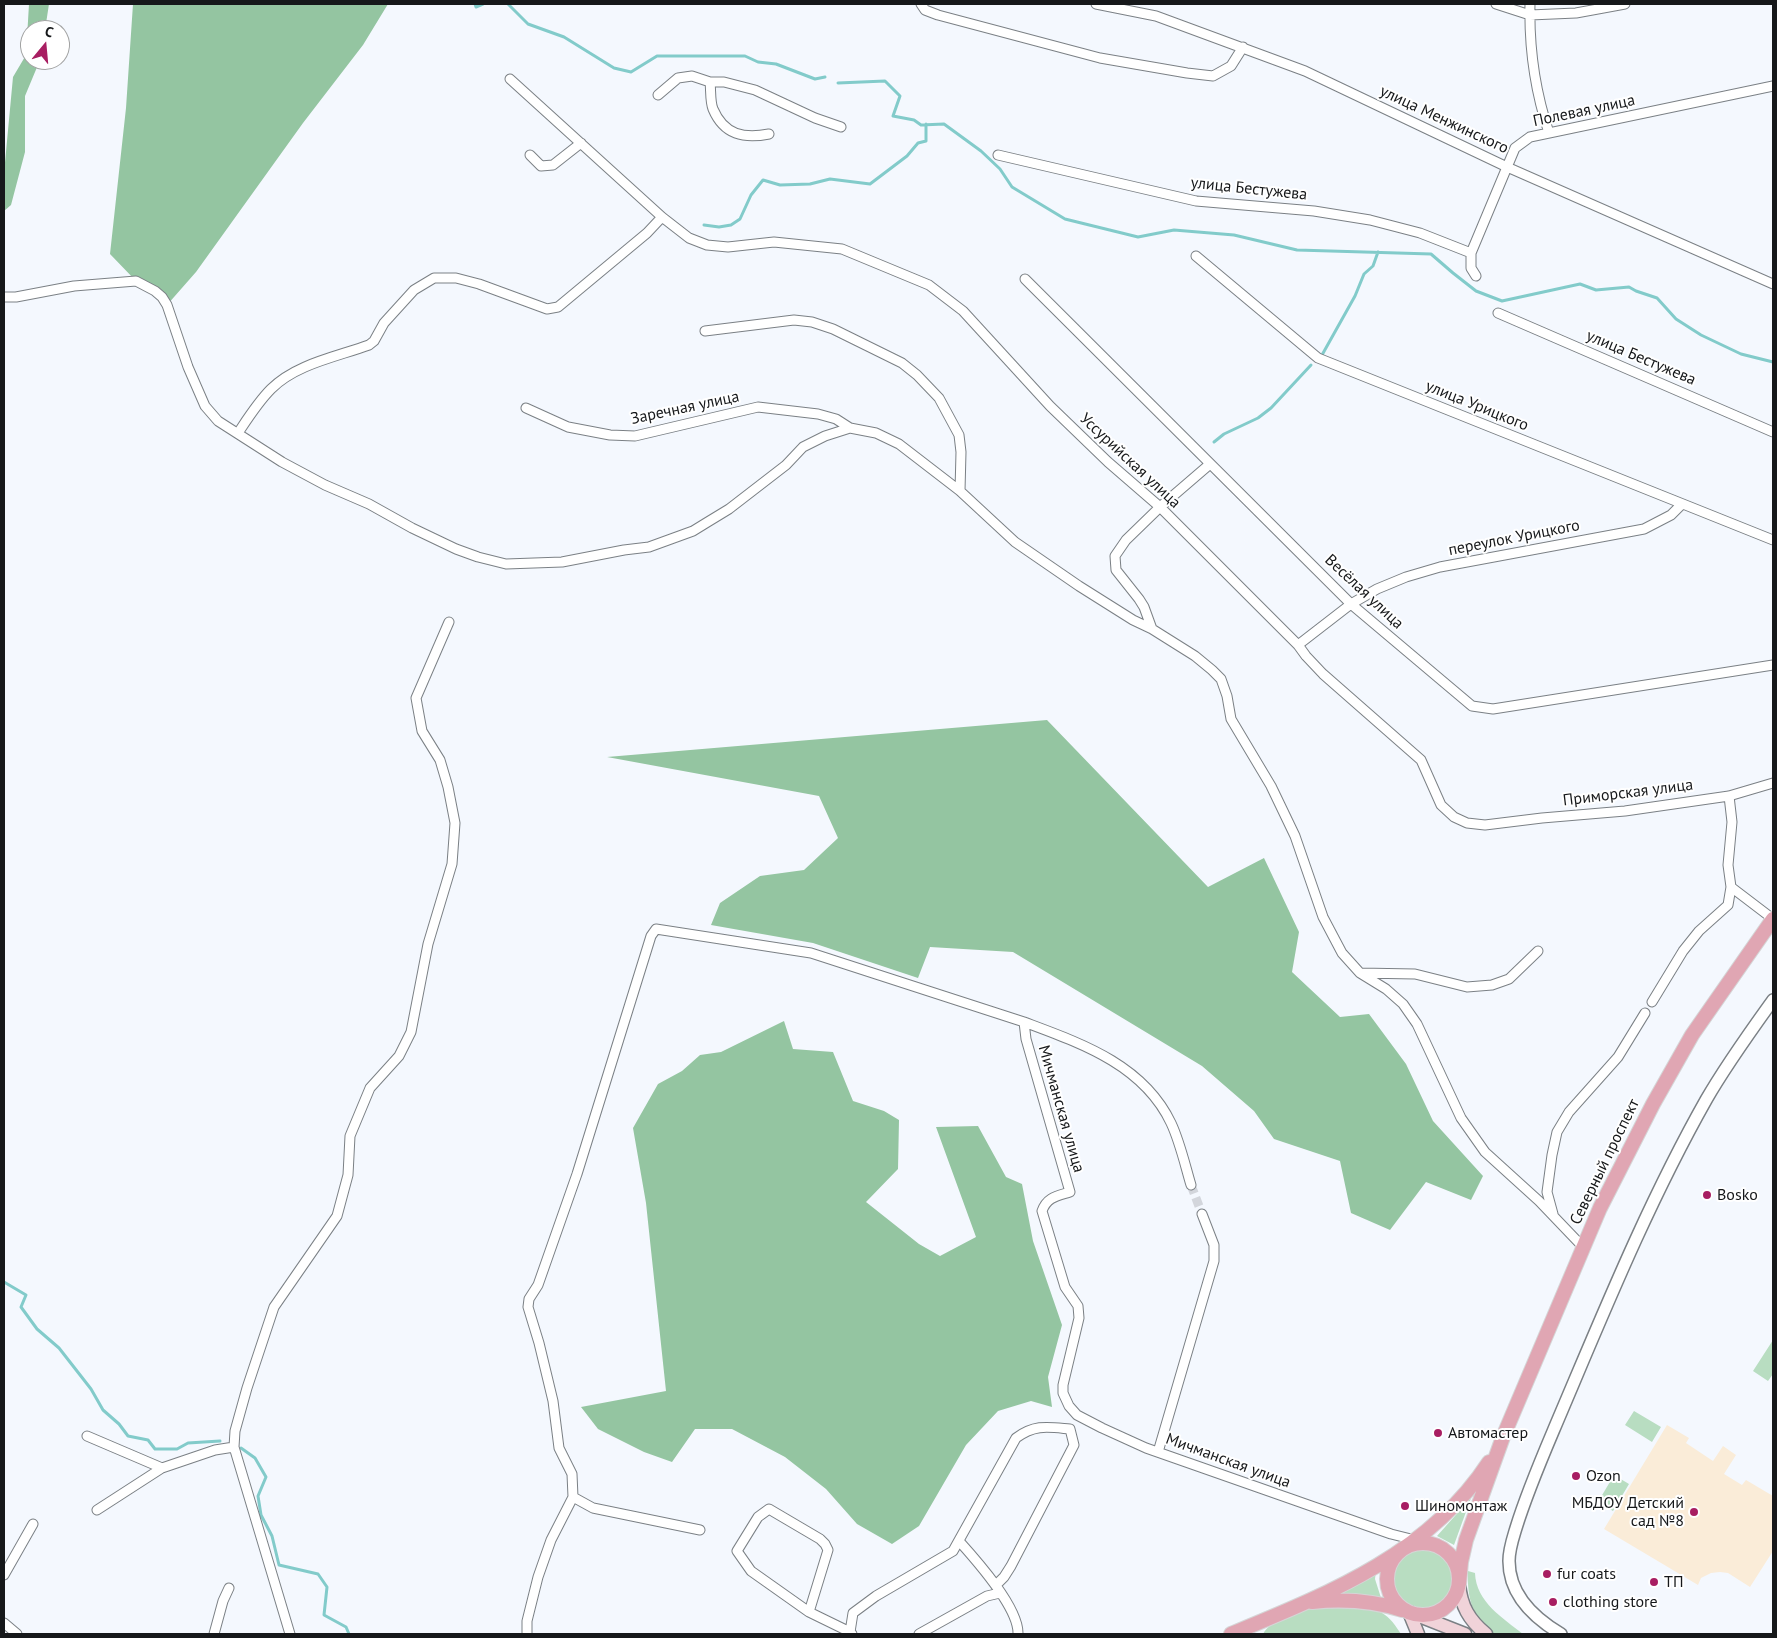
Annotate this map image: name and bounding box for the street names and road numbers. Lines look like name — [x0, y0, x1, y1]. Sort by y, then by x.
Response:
street label: улица Менжинского — [1377, 82, 1511, 158]
street label: Полевая улица — [1531, 91, 1637, 131]
street label: улица Бестужева — [1190, 173, 1308, 205]
street label: улица Бестужева — [1583, 326, 1699, 390]
street label: улица Урицкого — [1423, 377, 1531, 435]
street label: Заречная улица — [629, 387, 741, 429]
street label: Уссурийская улица — [1076, 409, 1184, 513]
street label: переулок Урицкого — [1447, 516, 1581, 560]
street label: Весёлая улица — [1321, 551, 1407, 633]
street label: Приморская улица — [1562, 775, 1694, 811]
street label: Мичманская улица — [1034, 1043, 1088, 1175]
street label: Северный проспект — [1566, 1096, 1644, 1228]
street label: Мичманская улица — [1163, 1429, 1293, 1493]

